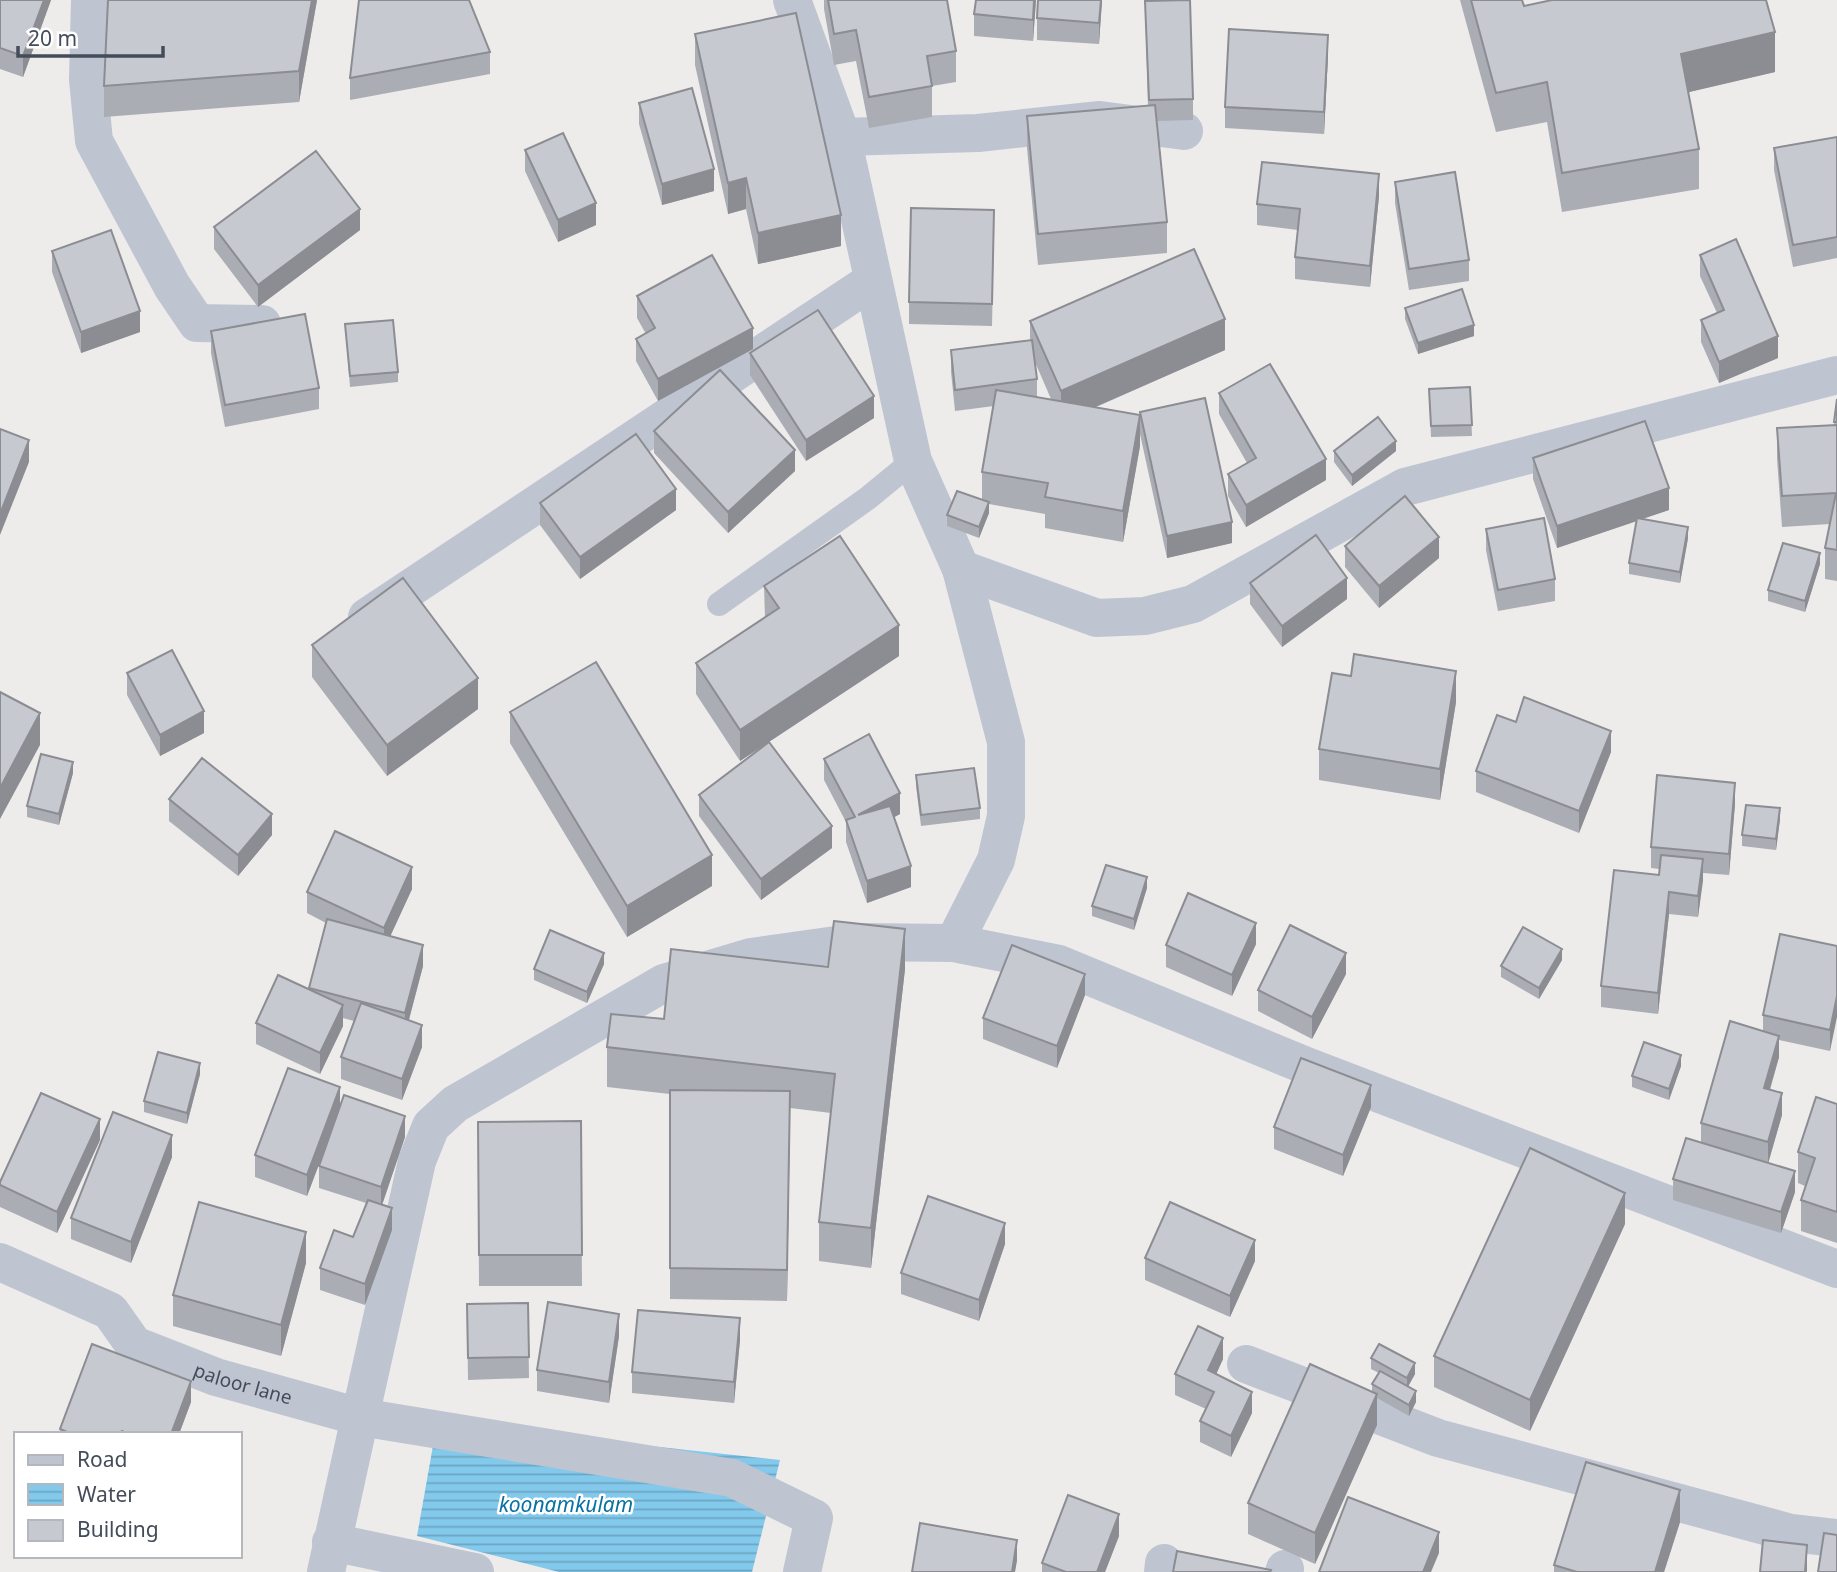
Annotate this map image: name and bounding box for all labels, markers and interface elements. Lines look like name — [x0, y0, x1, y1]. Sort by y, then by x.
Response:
scale bar — [18, 14, 163, 58]
text: 20 m — [28, 24, 77, 52]
street label: paloor lane — [190, 1357, 295, 1411]
legend — [14, 1432, 242, 1558]
text: Road — [77, 1445, 127, 1473]
text: Water — [77, 1480, 136, 1508]
water label: koonamkulam — [499, 1490, 633, 1518]
text: Building — [77, 1515, 159, 1543]

